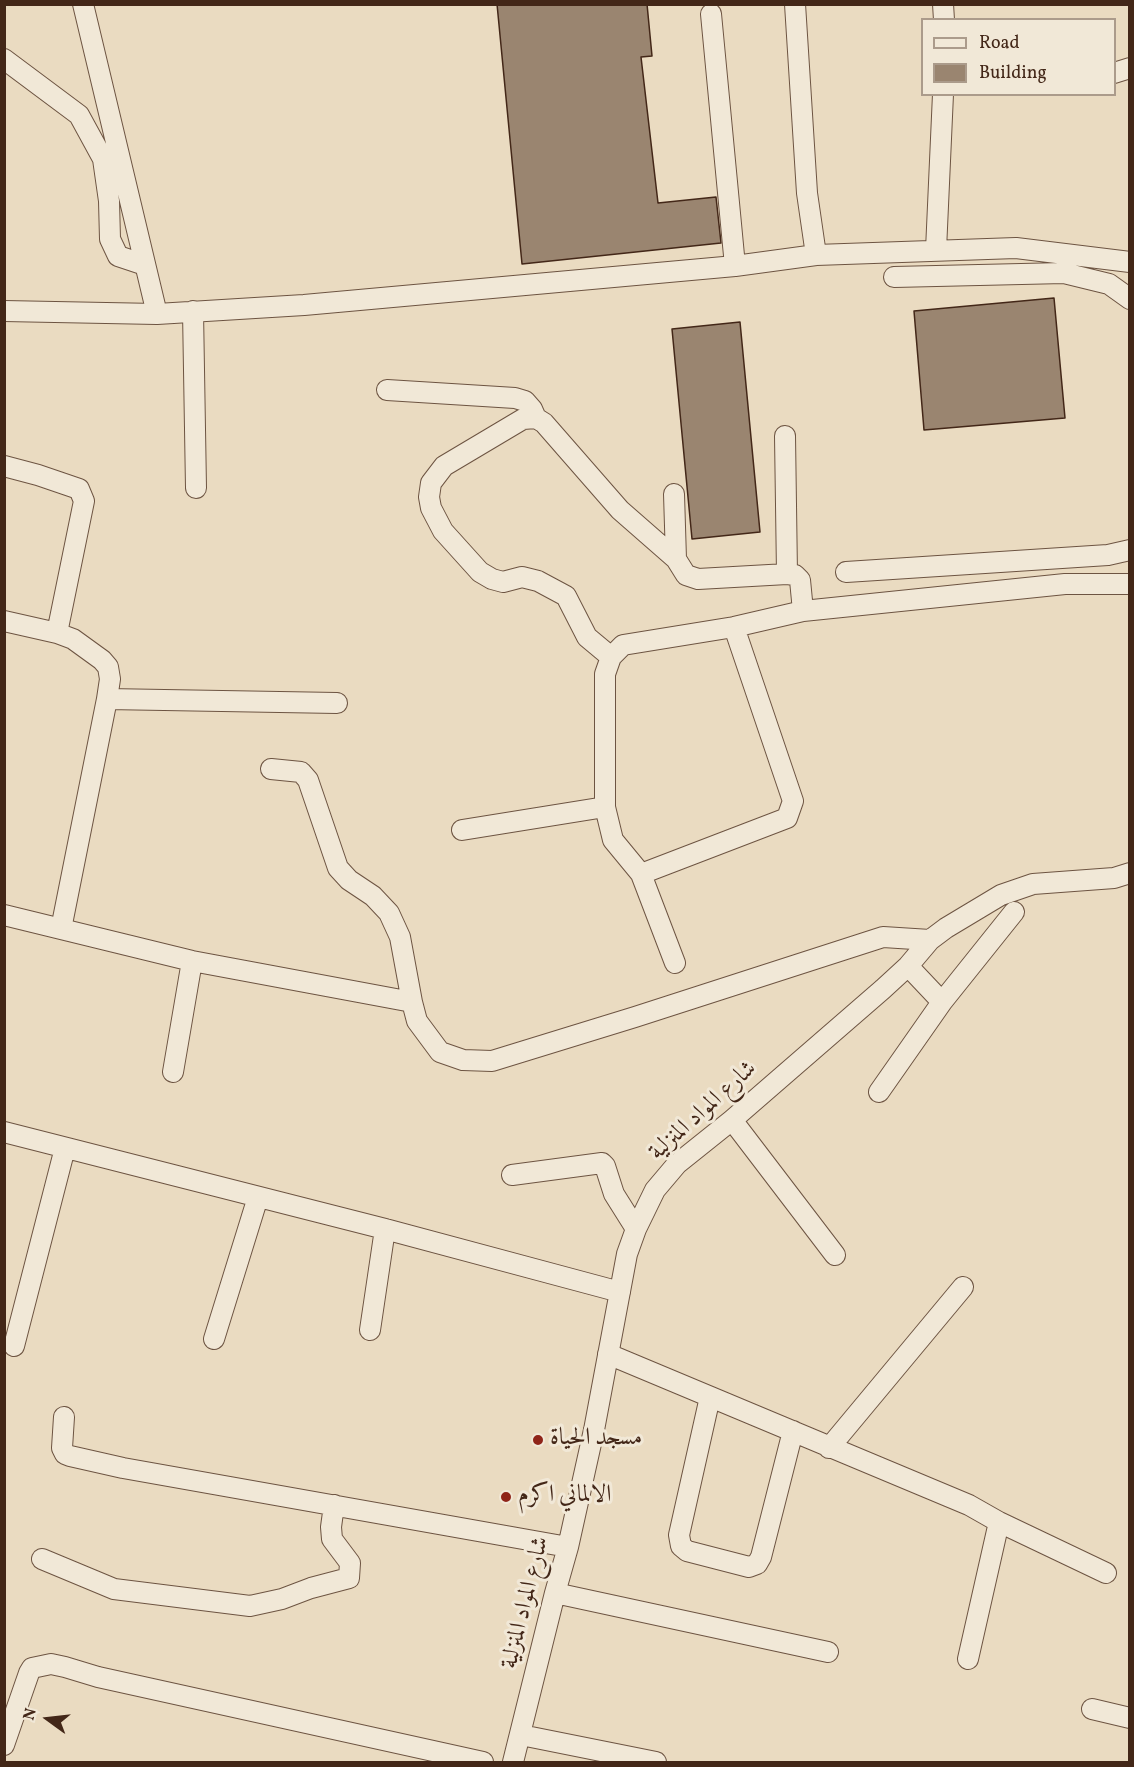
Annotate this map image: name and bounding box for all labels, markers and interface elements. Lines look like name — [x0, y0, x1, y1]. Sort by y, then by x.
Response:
legend — [921, 18, 1116, 96]
text: Road — [979, 31, 1020, 56]
text: Building — [979, 61, 1047, 86]
street label: شارع المواد المنزلية — [644, 1056, 764, 1168]
place label: مسجد الحياة — [550, 1426, 642, 1454]
marker: مسجد الحياة — [531, 1433, 545, 1447]
place label: الالماني اكرم — [518, 1483, 611, 1511]
marker: الالماني اكرم — [499, 1490, 513, 1504]
street label: شارع المواد المنزلية — [497, 1534, 557, 1672]
north arrow — [18, 1689, 78, 1749]
text: N — [18, 1706, 43, 1723]

